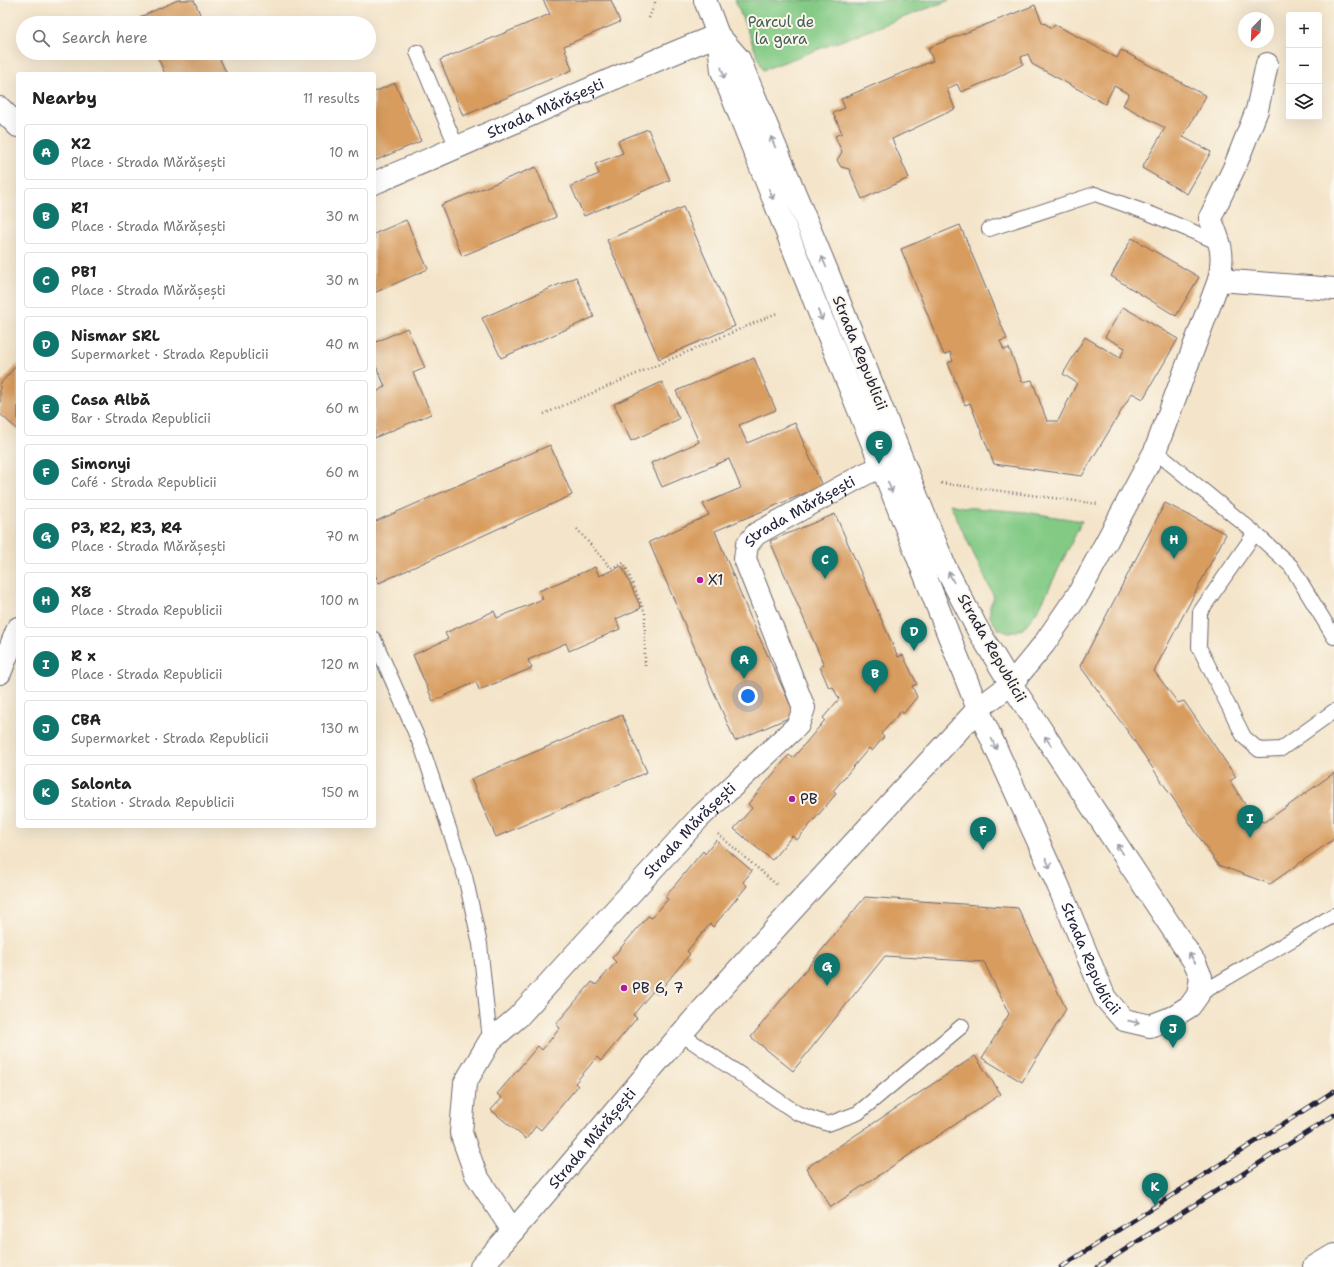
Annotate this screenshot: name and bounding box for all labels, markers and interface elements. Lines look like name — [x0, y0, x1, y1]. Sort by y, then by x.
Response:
park label: Parcul de la gara — [748, 12, 814, 49]
north arrow — [1238, 12, 1274, 48]
map controls — [1286, 12, 1322, 120]
button: + — [1286, 12, 1322, 48]
search box — [16, 16, 376, 60]
icon: search — [30, 27, 52, 49]
text: Search here — [62, 28, 148, 48]
button: − — [1286, 48, 1322, 84]
one-way arrow — [720, 66, 727, 79]
street label: Strada Mărășești — [484, 74, 607, 143]
button: layers — [1286, 84, 1322, 120]
text: Nearby — [32, 87, 97, 109]
text: 11 results — [303, 90, 360, 107]
text: X2 — [71, 134, 91, 154]
one-way arrow — [769, 136, 777, 148]
text: A — [41, 144, 51, 161]
text: 10 m — [329, 144, 359, 161]
text: Place · Strada Mărășești — [71, 154, 226, 171]
one-way arrow — [768, 187, 776, 199]
text: R1 — [71, 198, 89, 218]
text: B — [42, 208, 50, 225]
text: 30 m — [325, 208, 359, 225]
text: Place · Strada Mărășești — [71, 218, 226, 235]
one-way arrow — [819, 256, 827, 268]
text: PB1 — [71, 262, 97, 282]
text: C — [42, 272, 50, 289]
text: 30 m — [325, 272, 359, 289]
text: Place · Strada Mărășești — [71, 282, 226, 299]
street label: Strada Republicii — [828, 293, 892, 413]
one-way arrow — [816, 308, 824, 320]
text: Nismar SRL — [71, 326, 160, 346]
text: D — [41, 336, 51, 353]
text: 40 m — [325, 336, 359, 353]
text: Supermarket · Strada Republicii — [71, 346, 269, 363]
text: Casa Albă — [71, 390, 150, 410]
text: E — [42, 400, 50, 417]
text: 60 m — [326, 400, 359, 417]
text: Bar · Strada Republicii — [71, 410, 211, 427]
pin: E — [866, 431, 892, 464]
text: Simonyi — [71, 454, 131, 474]
text: F — [42, 464, 50, 481]
text: 60 m — [326, 464, 359, 481]
street label: Strada Mărășești — [739, 471, 859, 551]
text: Café · Strada Republicii — [71, 474, 217, 491]
one-way arrow — [887, 480, 895, 492]
text: P3, R2, R3, R4 — [71, 518, 182, 538]
pin: H — [1161, 526, 1187, 559]
text: G — [41, 528, 51, 545]
text: 70 m — [325, 528, 359, 545]
text: Place · Strada Mărășești — [71, 538, 226, 555]
pin: C — [812, 546, 838, 579]
place label: X1 — [708, 570, 724, 590]
one-way arrow — [947, 571, 954, 583]
marker: X1 — [695, 575, 705, 585]
text: X8 — [71, 582, 91, 602]
street label: Strada Republicii — [953, 590, 1031, 706]
text: H — [41, 592, 51, 609]
text: 100 m — [320, 592, 359, 609]
text: Place · Strada Republicii — [71, 602, 223, 619]
pin: D — [901, 618, 927, 651]
text: R x — [71, 646, 96, 666]
pin: A — [731, 646, 757, 679]
text: I — [42, 656, 50, 673]
text: 120 m — [321, 656, 359, 673]
pin: B — [862, 660, 888, 693]
text: Place · Strada Republicii — [71, 666, 223, 683]
your location — [738, 686, 758, 706]
text: CBA — [71, 710, 101, 730]
text: J — [42, 720, 50, 737]
text: 130 m — [321, 720, 359, 737]
text: Supermarket · Strada Republicii — [71, 730, 269, 747]
one-way arrow — [1044, 736, 1052, 747]
one-way arrow — [991, 738, 998, 750]
text: Salonta — [71, 774, 132, 794]
street label: Strada Mărășești — [639, 778, 740, 883]
text: K — [42, 784, 50, 801]
text: 150 m — [321, 784, 359, 801]
place label: PB — [800, 789, 818, 809]
text: Station · Strada Republicii — [71, 794, 235, 811]
marker: PB — [787, 794, 797, 804]
pin: I — [1237, 805, 1263, 838]
pin: F — [970, 817, 996, 850]
one-way arrow — [1116, 844, 1124, 855]
one-way arrow — [1045, 857, 1052, 869]
street label: Strada Republicii — [1056, 899, 1125, 1019]
pin: G — [814, 953, 840, 986]
one-way arrow — [1188, 953, 1196, 964]
place label: PB 6, 7 — [632, 978, 684, 998]
marker: PB 6, 7 — [619, 983, 629, 993]
pin: J — [1160, 1015, 1186, 1048]
one-way arrow — [1127, 1019, 1140, 1027]
street label: Strada Mărășești — [544, 1084, 641, 1193]
pin: K — [1142, 1173, 1168, 1206]

